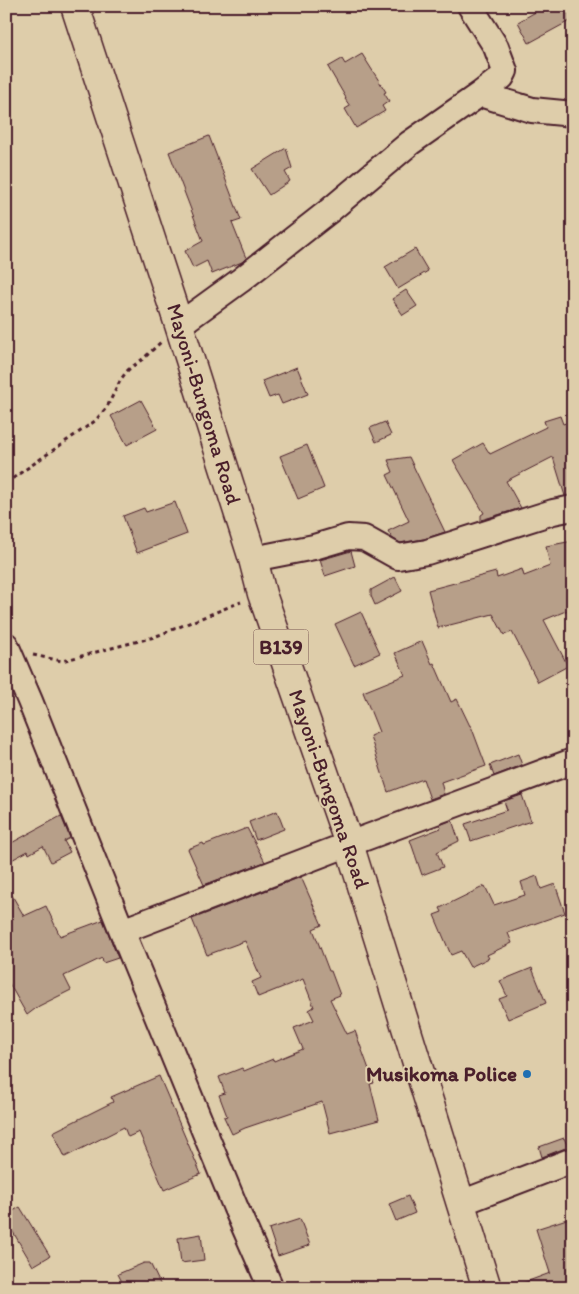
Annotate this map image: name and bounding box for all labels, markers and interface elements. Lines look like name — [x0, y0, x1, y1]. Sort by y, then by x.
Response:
street label: Mayoni-Bungoma Road — [162, 300, 247, 508]
road number: B139 — [254, 630, 308, 664]
street label: Mayoni-Bungoma Road — [284, 686, 375, 892]
place label: Musikoma Police — [366, 1061, 517, 1086]
marker: Musikoma Police — [521, 1068, 533, 1080]

